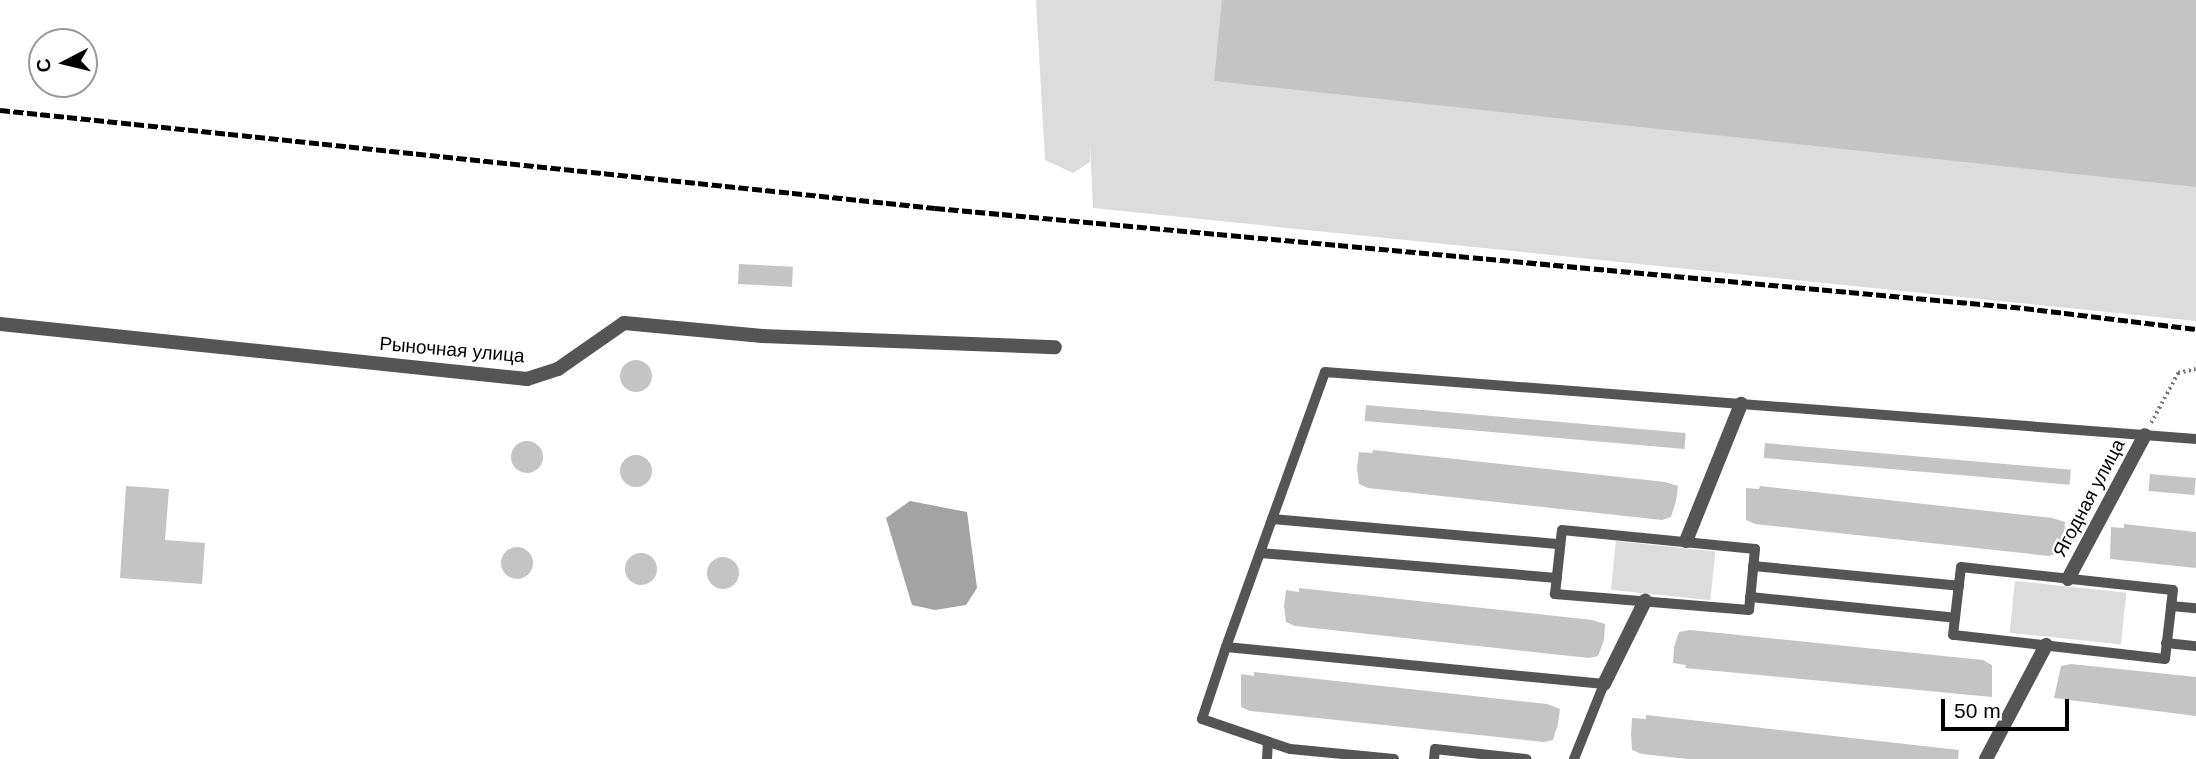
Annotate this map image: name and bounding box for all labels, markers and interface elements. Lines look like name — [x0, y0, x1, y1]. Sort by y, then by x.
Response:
north arrow — [28, 28, 98, 98]
text: С — [32, 57, 55, 73]
street label: Рыночная улица — [378, 332, 526, 368]
street label: Ягодная улица — [2048, 435, 2130, 561]
scale bar — [1944, 686, 2072, 730]
text: 50 m — [1954, 699, 2001, 722]

